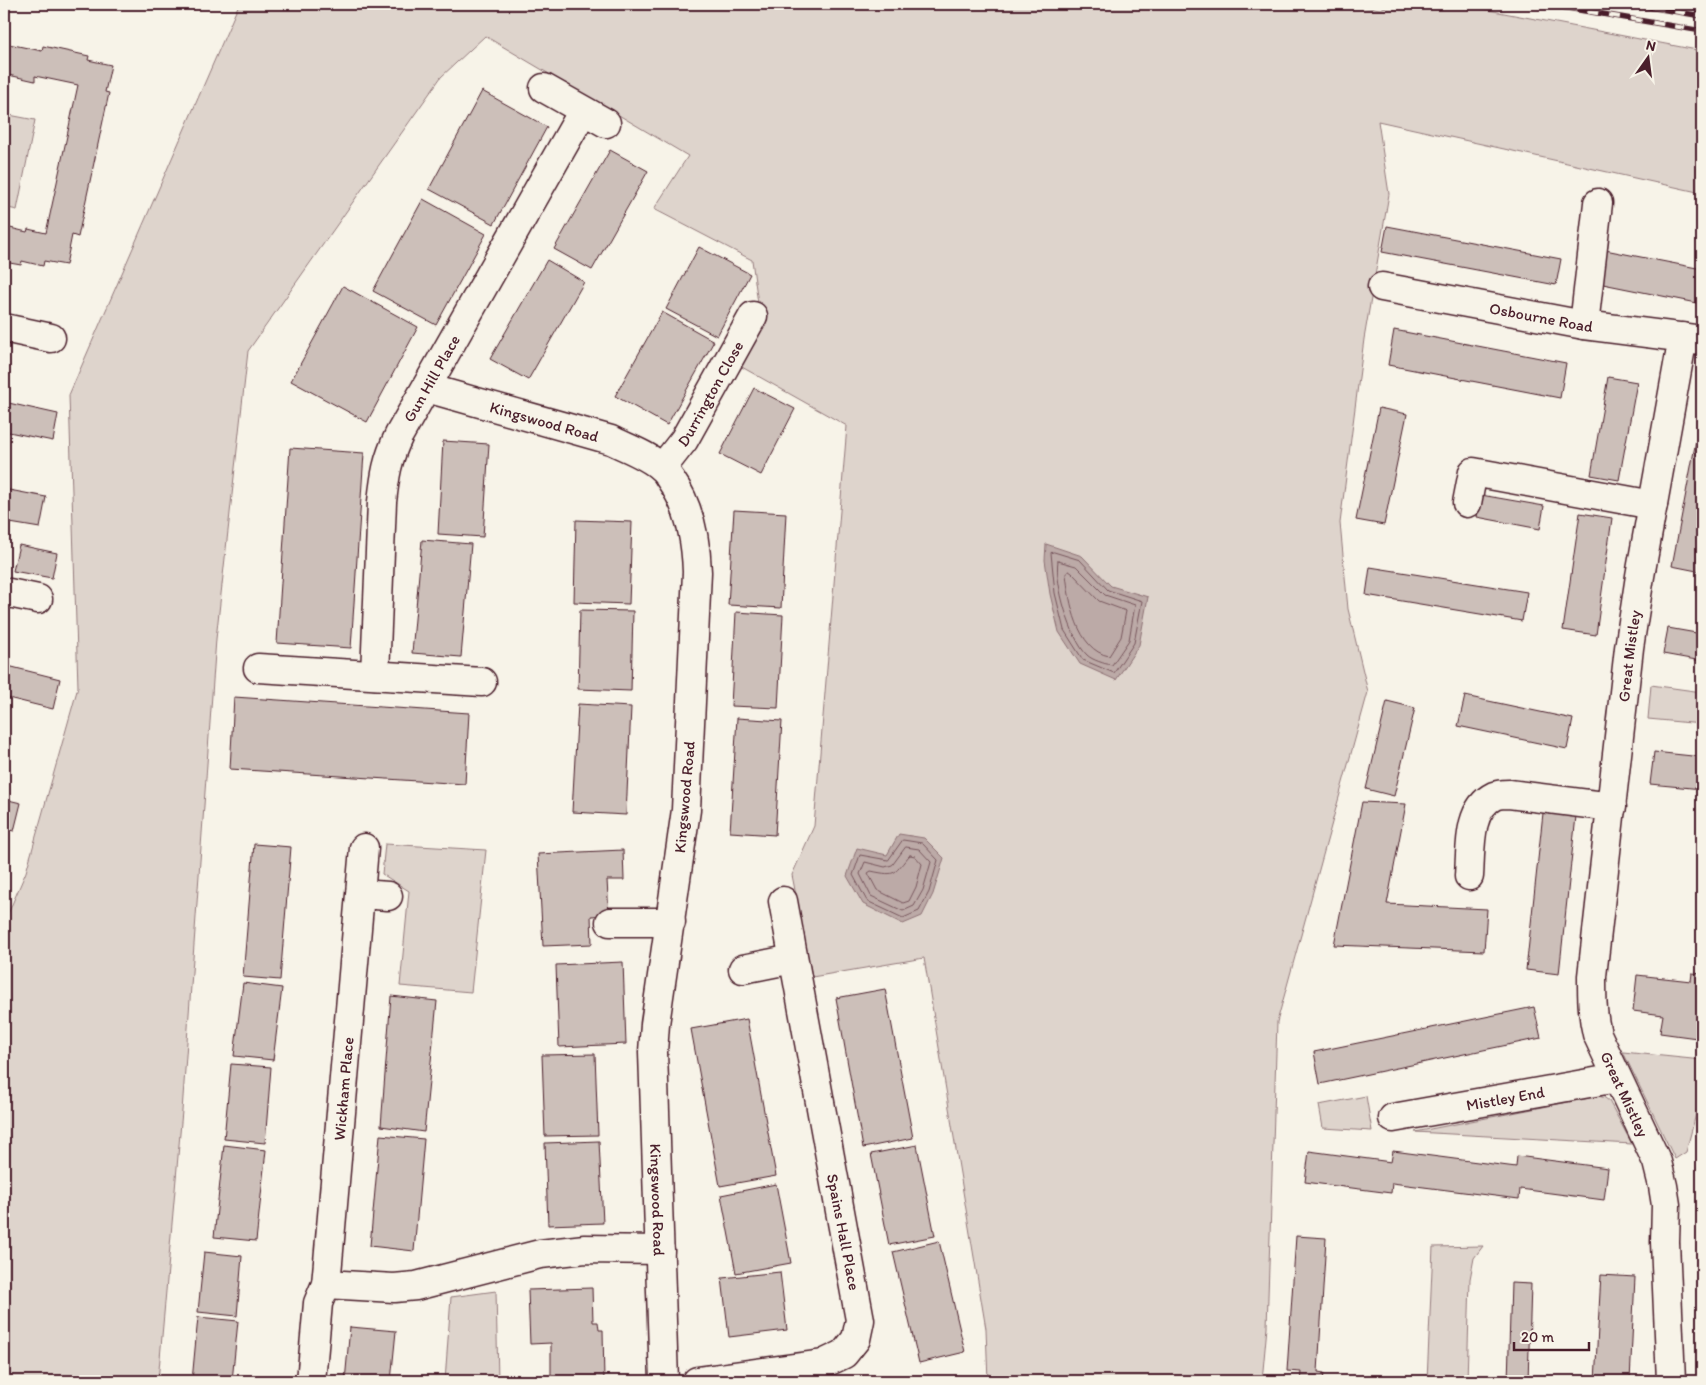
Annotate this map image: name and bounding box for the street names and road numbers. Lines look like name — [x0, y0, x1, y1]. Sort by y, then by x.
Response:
street label: Osbourne Road — [1488, 298, 1594, 336]
street label: Gun Hill Place — [399, 331, 464, 426]
street label: Durrington Close — [674, 337, 747, 451]
street label: Kingswood Road — [488, 397, 601, 446]
street label: Great Mistley — [1614, 608, 1645, 703]
street label: Kingswood Road — [670, 740, 699, 854]
street label: Wickham Place — [330, 1036, 358, 1141]
street label: Great Mistley — [1596, 1048, 1653, 1140]
street label: Mistley End — [1465, 1082, 1546, 1115]
street label: Kingswood Road — [646, 1143, 669, 1257]
street label: Spains Hall Place — [823, 1172, 864, 1292]

